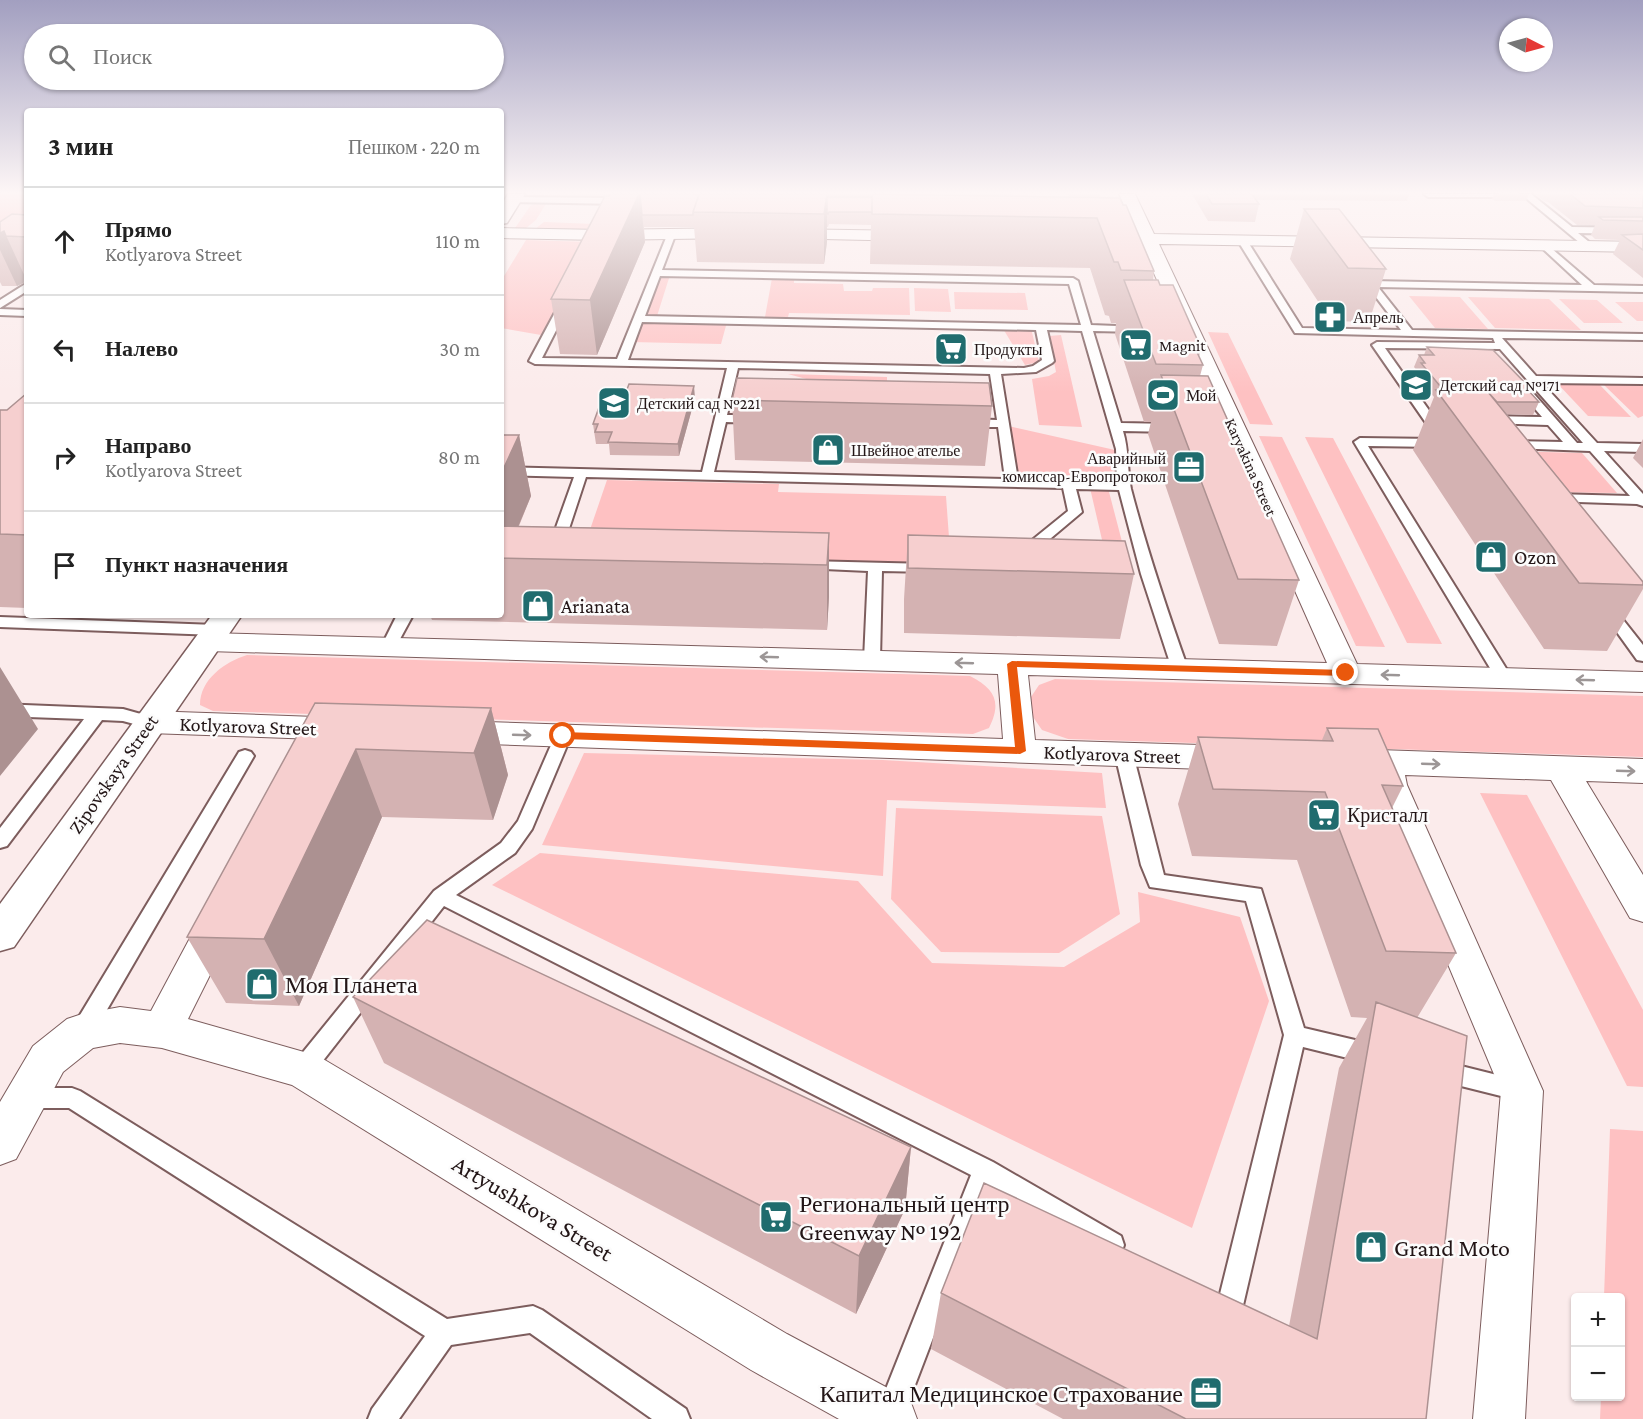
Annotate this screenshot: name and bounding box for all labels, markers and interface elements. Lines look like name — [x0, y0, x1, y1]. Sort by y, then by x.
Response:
north arrow — [1499, 18, 1553, 72]
search box — [24, 24, 504, 90]
icon: search — [45, 41, 78, 74]
text: Поиск — [93, 44, 152, 69]
text: 3 мин — [48, 132, 113, 161]
text: Пешком · 220 m — [348, 136, 480, 158]
text: Прямо — [105, 217, 172, 242]
icon: ahead — [48, 225, 81, 258]
text: 110 m — [436, 230, 480, 252]
text: Kotlyarova Street — [105, 243, 242, 265]
pharmacy icon: Апрель — [1312, 299, 1348, 335]
place label: Апрель — [1353, 309, 1404, 327]
supermarket icon: Magnit — [1118, 327, 1154, 363]
supermarket icon: Продукты — [933, 331, 969, 367]
icon: left — [48, 333, 81, 366]
text: Налево — [105, 336, 178, 361]
place label: Magnit — [1159, 337, 1206, 355]
text: 30 m — [439, 338, 480, 360]
place label: Продукты — [974, 341, 1043, 359]
school or university icon: Детский сад №171 — [1398, 367, 1434, 403]
sports icon: Мой — [1145, 377, 1181, 413]
place label: Детский сад №171 — [1439, 377, 1560, 395]
school or university icon: Детский сад №221 — [596, 385, 632, 421]
place label: Мой — [1186, 387, 1217, 404]
place label: Детский сад №221 — [637, 395, 760, 413]
street label: Karyakina Street — [1221, 416, 1280, 520]
shop icon: Швейное ателье — [810, 432, 846, 468]
text: Направо — [105, 433, 191, 458]
icon: right — [48, 441, 81, 474]
place label: Швейное ателье — [851, 442, 960, 459]
text: 80 m — [438, 446, 480, 468]
office icon: Аварийный комиссар-Европротокол — [1171, 449, 1207, 485]
place label: Аварийный комиссар-Европротокол — [1002, 450, 1166, 486]
text: Kotlyarova Street — [105, 459, 242, 481]
shop icon: Ozon — [1473, 539, 1509, 575]
place label: Ozon — [1514, 546, 1557, 568]
icon: arrive — [48, 549, 81, 582]
text: Пункт назначения — [105, 552, 288, 577]
shop icon: Arianata — [520, 588, 556, 624]
place label: Arianata — [561, 595, 630, 617]
one-way arrow — [759, 652, 779, 663]
one-way arrow — [954, 657, 974, 668]
route end — [1332, 659, 1358, 685]
one-way arrow — [1380, 669, 1400, 680]
one-way arrow — [1575, 674, 1595, 686]
street label: Zipovskaya Street — [64, 710, 163, 838]
street label: Kotlyarova Street — [179, 713, 317, 740]
route start — [549, 722, 575, 748]
one-way arrow — [512, 729, 532, 740]
street label: Kotlyarova Street — [1043, 741, 1181, 768]
one-way arrow — [1420, 759, 1440, 770]
one-way arrow — [1615, 765, 1635, 776]
supermarket icon: Кристалл — [1306, 797, 1342, 833]
place label: Кристалл — [1347, 804, 1428, 827]
shop icon: Моя Планета — [244, 966, 280, 1002]
place label: Моя Планета — [285, 971, 418, 998]
street label: Artyushkova Street — [448, 1150, 619, 1267]
place label: Региональный центр Greenway № 192 — [799, 1190, 1009, 1245]
supermarket icon: Региональный центр Greenway № 192 — [758, 1199, 794, 1235]
shop icon: Grand Moto — [1353, 1229, 1389, 1265]
place label: Grand Moto — [1394, 1234, 1510, 1261]
map controls — [1571, 1293, 1625, 1401]
button: + — [1571, 1293, 1625, 1347]
button: − — [1571, 1347, 1625, 1401]
office icon: Капитал Медицинское Страхование — [1188, 1375, 1224, 1411]
place label: Капитал Медицинское Страхование — [819, 1380, 1183, 1407]

